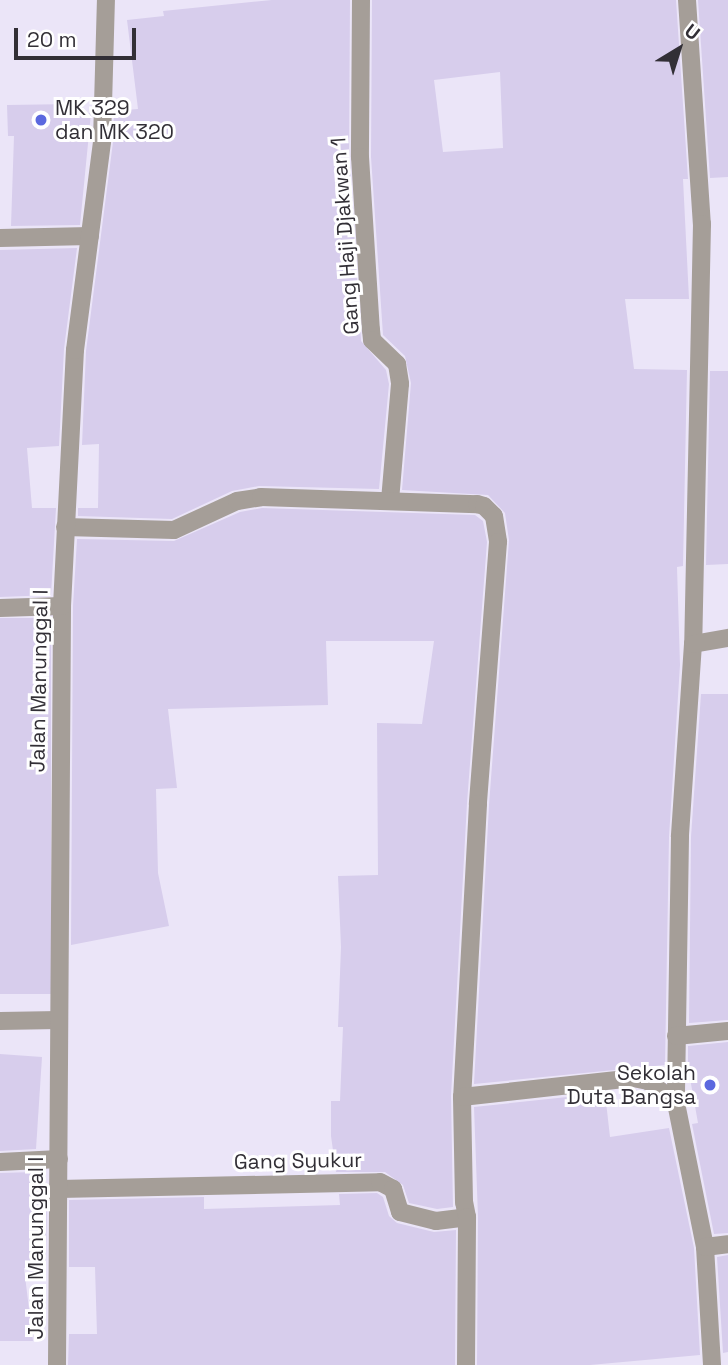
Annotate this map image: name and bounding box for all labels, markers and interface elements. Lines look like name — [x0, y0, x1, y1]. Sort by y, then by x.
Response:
scale bar — [18, 14, 140, 58]
north arrow — [644, 14, 714, 84]
text: U — [680, 18, 705, 46]
text: 20 m — [27, 26, 77, 53]
place label: MK 329 dan MK 320 — [55, 95, 174, 145]
marker: MK 329 dan MK 320 — [33, 112, 49, 128]
street label: Gang Haji Djakwan 1 — [326, 137, 364, 335]
street label: Jalan Manunggal I — [25, 589, 53, 773]
place label: Sekolah Duta Bangsa — [567, 1060, 696, 1110]
marker: Sekolah Duta Bangsa — [702, 1077, 718, 1093]
street label: Gang Syukur — [234, 1147, 362, 1175]
street label: Jalan Manunggal I — [23, 1157, 49, 1339]

